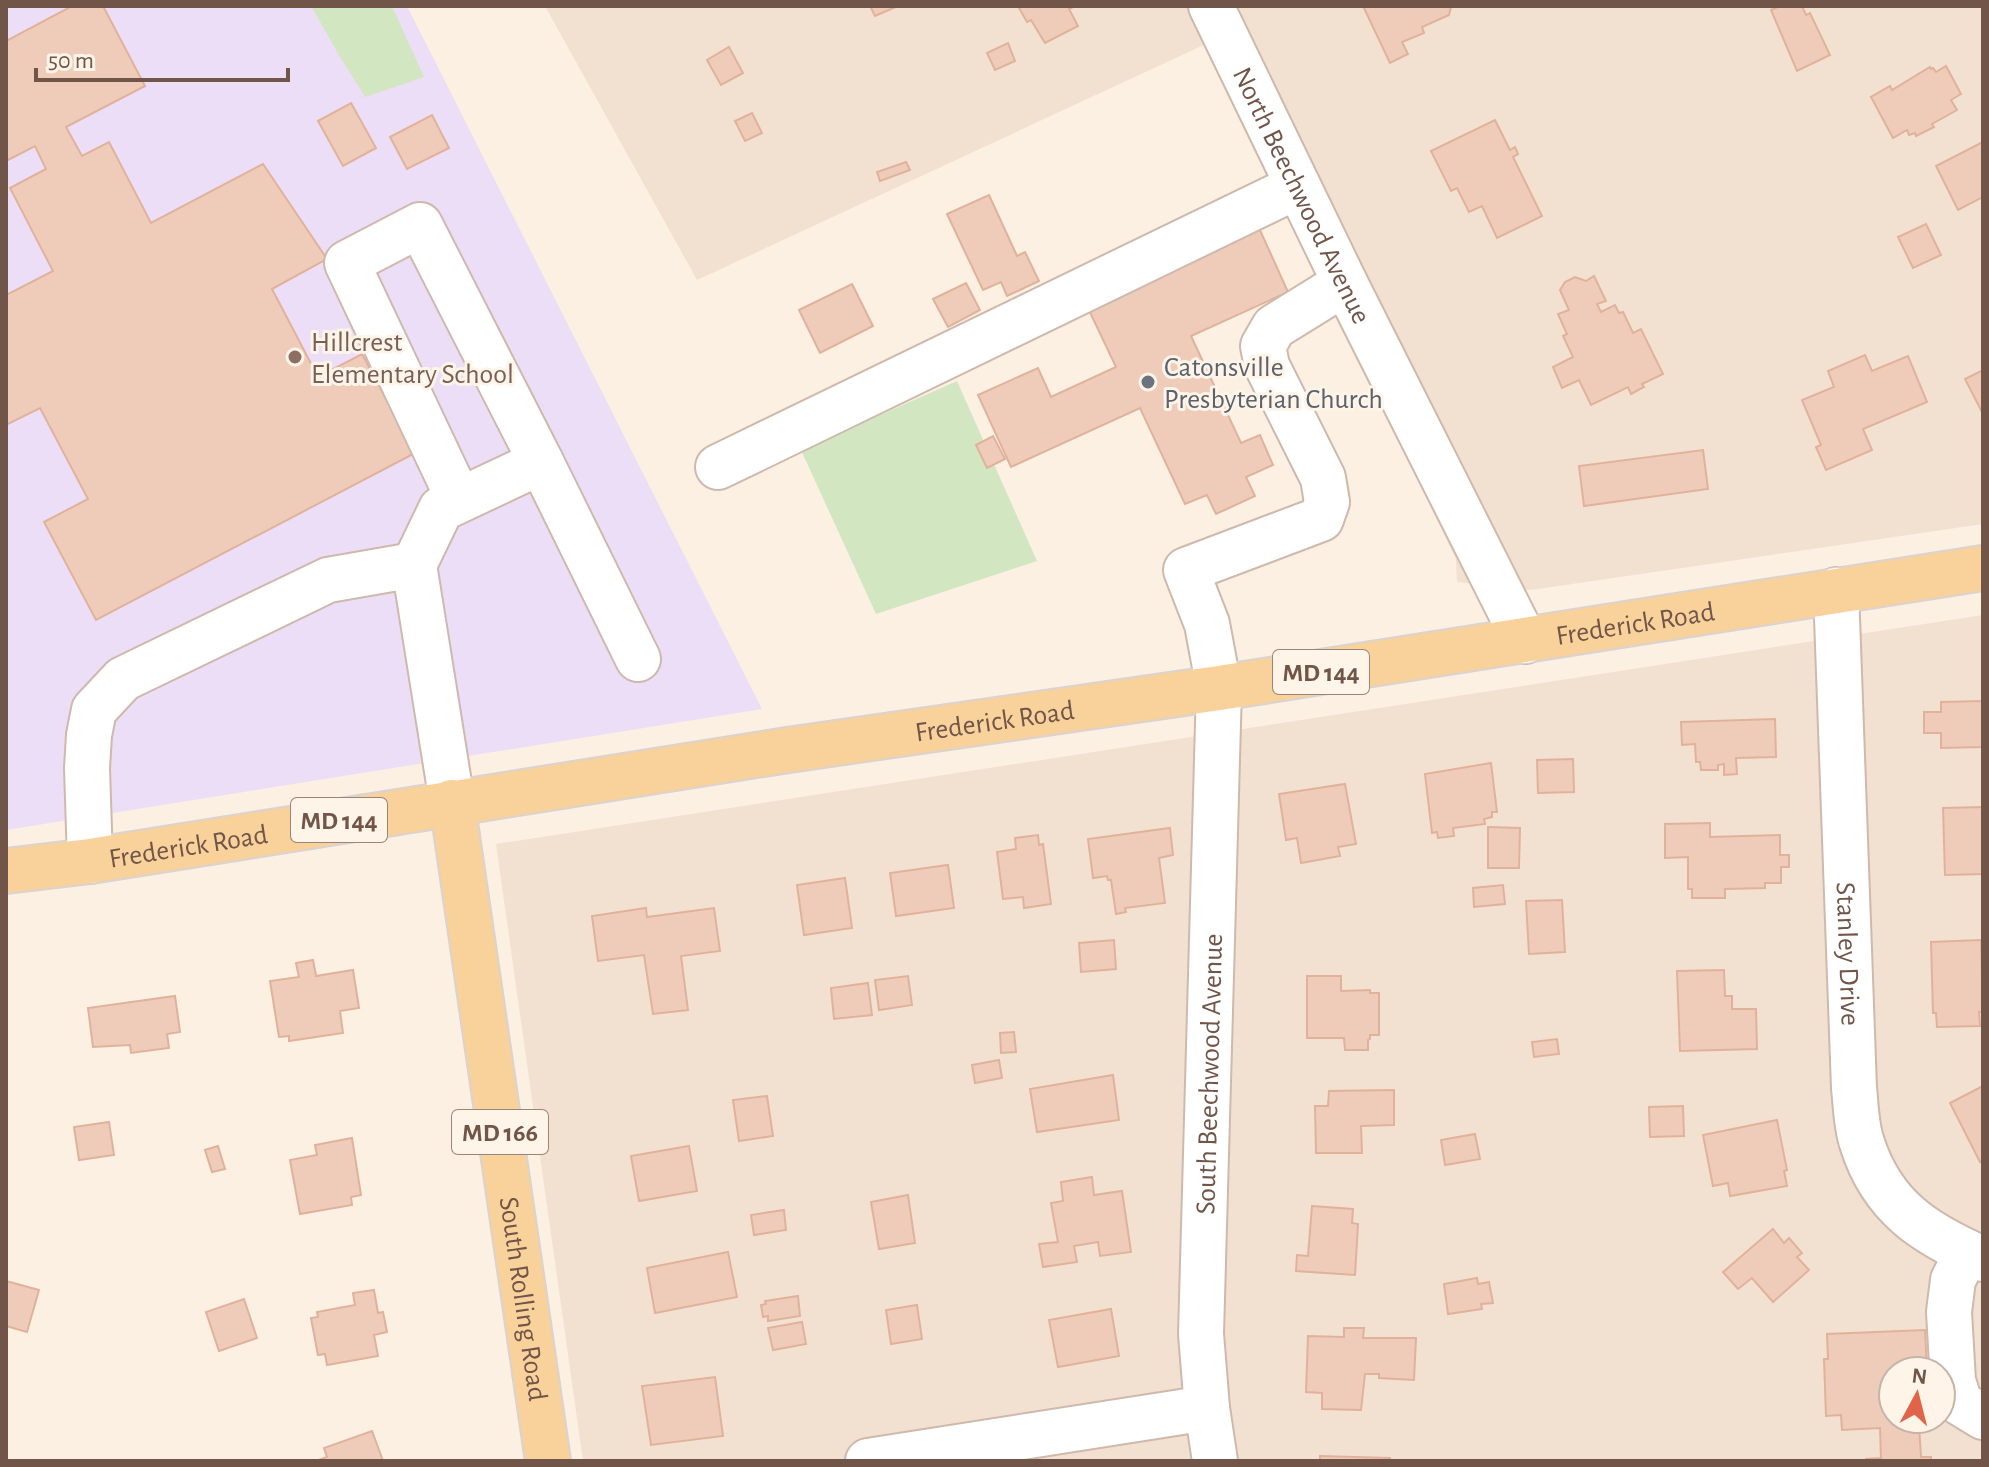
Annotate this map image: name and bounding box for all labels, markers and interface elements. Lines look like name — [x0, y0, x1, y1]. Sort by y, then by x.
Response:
scale bar — [36, 32, 288, 82]
text: 50 m — [48, 49, 94, 73]
street label: North Beechwood Avenue — [1227, 63, 1375, 329]
place label: Hillcrest Elementary School — [311, 329, 514, 389]
marker: Hillcrest Elementary School — [286, 348, 304, 366]
place label: Catonsville Presbyterian Church — [1164, 354, 1383, 414]
marker: Catonsville Presbyterian Church — [1139, 373, 1157, 391]
street label: Frederick Road — [1554, 598, 1717, 651]
road number: MD 144 — [1273, 650, 1369, 694]
street label: Frederick Road — [913, 697, 1076, 748]
road number: MD 144 — [291, 798, 387, 842]
street label: Frederick Road — [107, 821, 270, 874]
street label: Stanley Drive — [1831, 881, 1864, 1026]
street label: South Beechwood Avenue — [1192, 933, 1228, 1215]
road number: MD 166 — [452, 1110, 548, 1154]
street label: South Rolling Road — [494, 1195, 551, 1403]
north arrow — [1877, 1355, 1957, 1435]
text: N — [1910, 1364, 1928, 1388]

